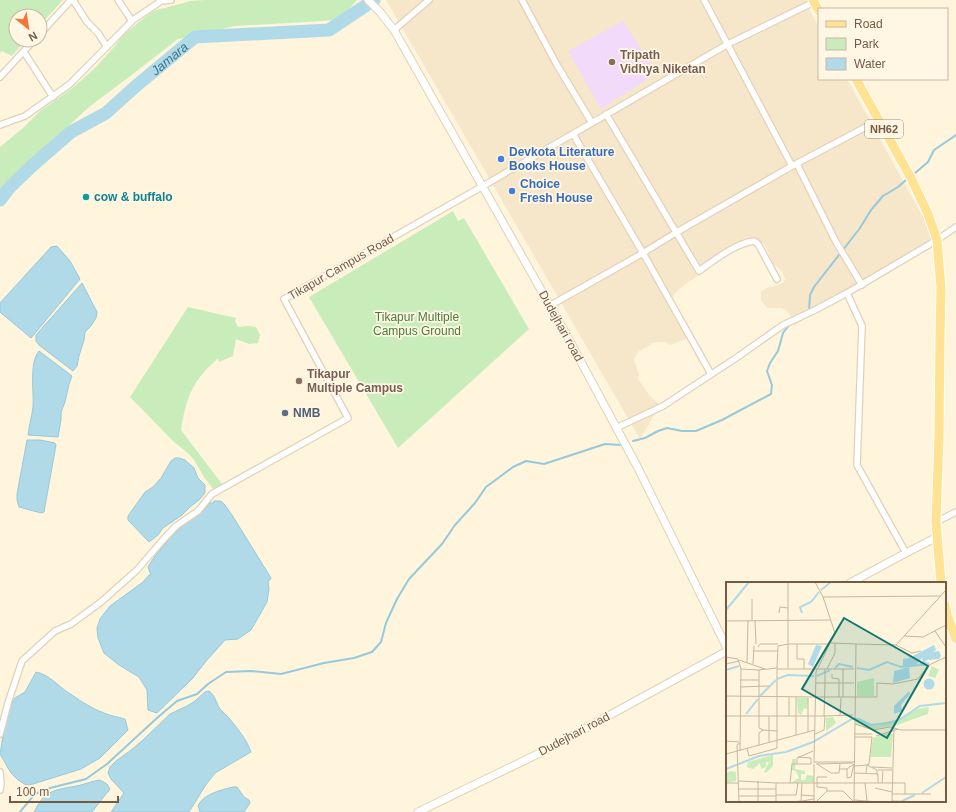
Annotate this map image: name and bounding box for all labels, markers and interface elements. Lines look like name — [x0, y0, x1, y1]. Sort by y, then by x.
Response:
north arrow — [8, 8, 48, 48]
legend — [818, 8, 948, 80]
text: Road — [854, 17, 883, 31]
text: N — [27, 29, 39, 44]
text: Park — [854, 37, 880, 51]
water label: Jamara — [147, 39, 191, 79]
place label: Tripath Vidhya Niketan — [620, 48, 706, 76]
marker: Tripath Vidhya Niketan — [607, 57, 617, 67]
text: Water — [854, 57, 886, 71]
road number: NH62 — [865, 120, 903, 138]
place label: Devkota Literature Books House — [509, 145, 615, 173]
marker: Devkota Literature Books House — [496, 154, 506, 164]
place label: Choice Fresh House — [520, 177, 593, 205]
marker: Choice Fresh House — [507, 186, 517, 196]
place label: cow & buffalo — [94, 190, 173, 204]
marker: cow & buffalo — [81, 192, 91, 202]
street label: Tikapur Campus Road — [286, 231, 396, 303]
street label: Dudejhari road — [536, 288, 586, 364]
park label: Tikapur Multiple Campus Ground — [373, 310, 461, 338]
place label: Tikapur Multiple Campus — [307, 367, 403, 395]
marker: Tikapur Multiple Campus — [294, 376, 304, 386]
place label: NMB — [293, 406, 321, 420]
marker: NMB — [280, 408, 290, 418]
inset map — [726, 582, 946, 802]
street label: Dudejhari road — [536, 709, 612, 759]
scale bar — [10, 778, 118, 804]
text: 100 m — [16, 785, 49, 799]

